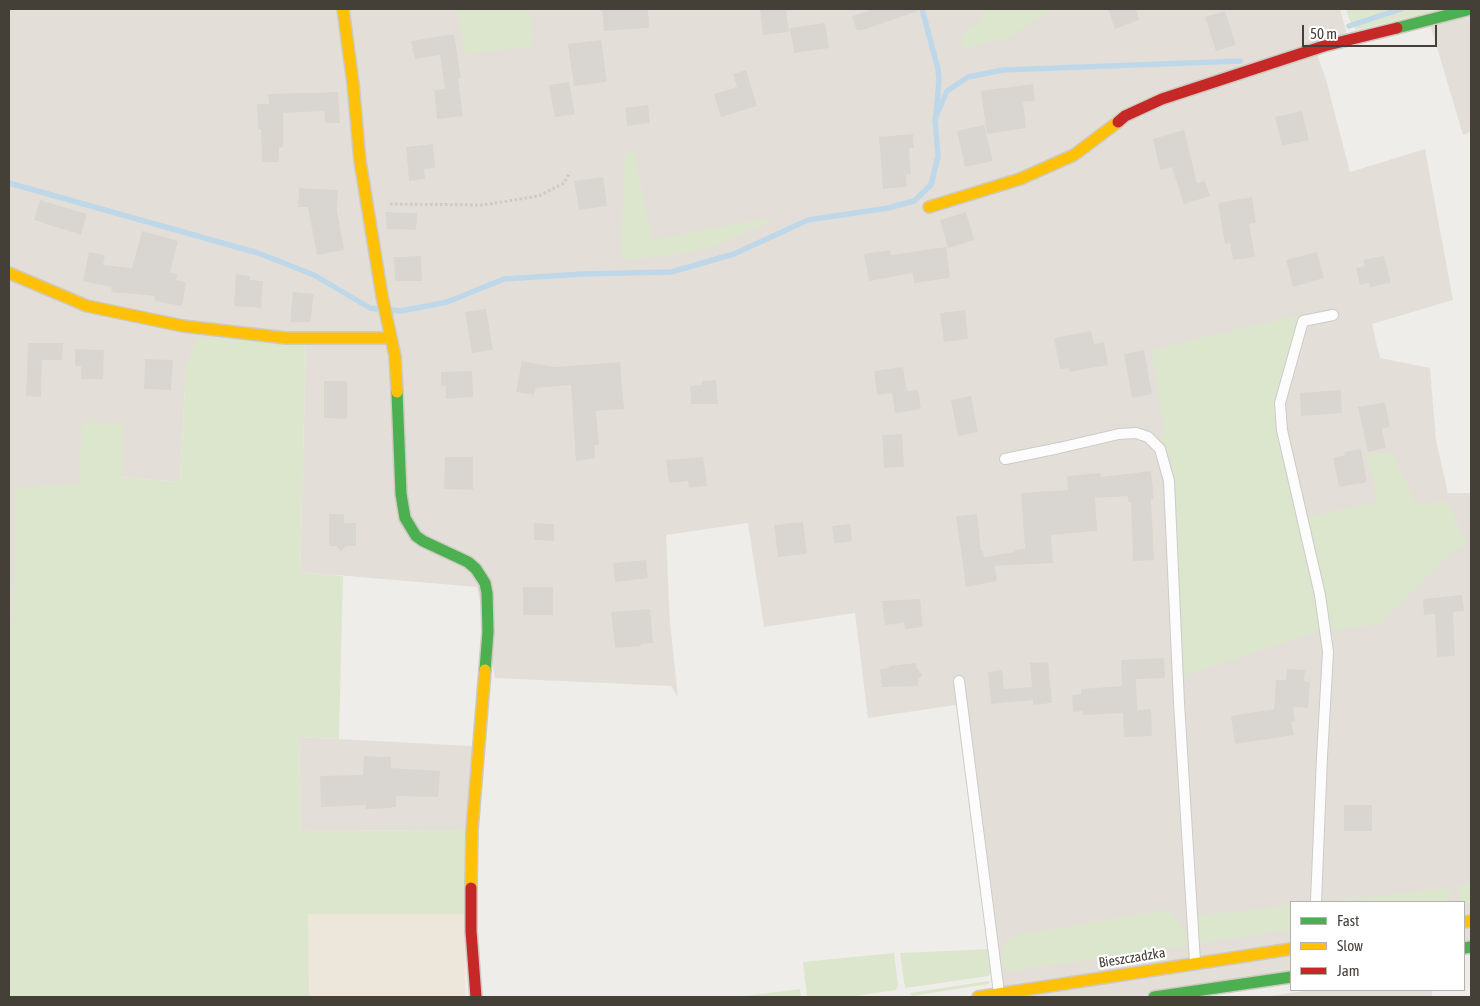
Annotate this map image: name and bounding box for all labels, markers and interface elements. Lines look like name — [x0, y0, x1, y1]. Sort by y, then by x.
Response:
scale bar — [1305, 15, 1440, 47]
text: 50 m — [1310, 25, 1337, 42]
legend — [1290, 901, 1465, 991]
text: Fast — [1337, 912, 1359, 929]
text: Slow — [1337, 937, 1363, 954]
street label: Bieszczadzka — [1098, 944, 1166, 972]
text: Jam — [1337, 962, 1360, 979]

